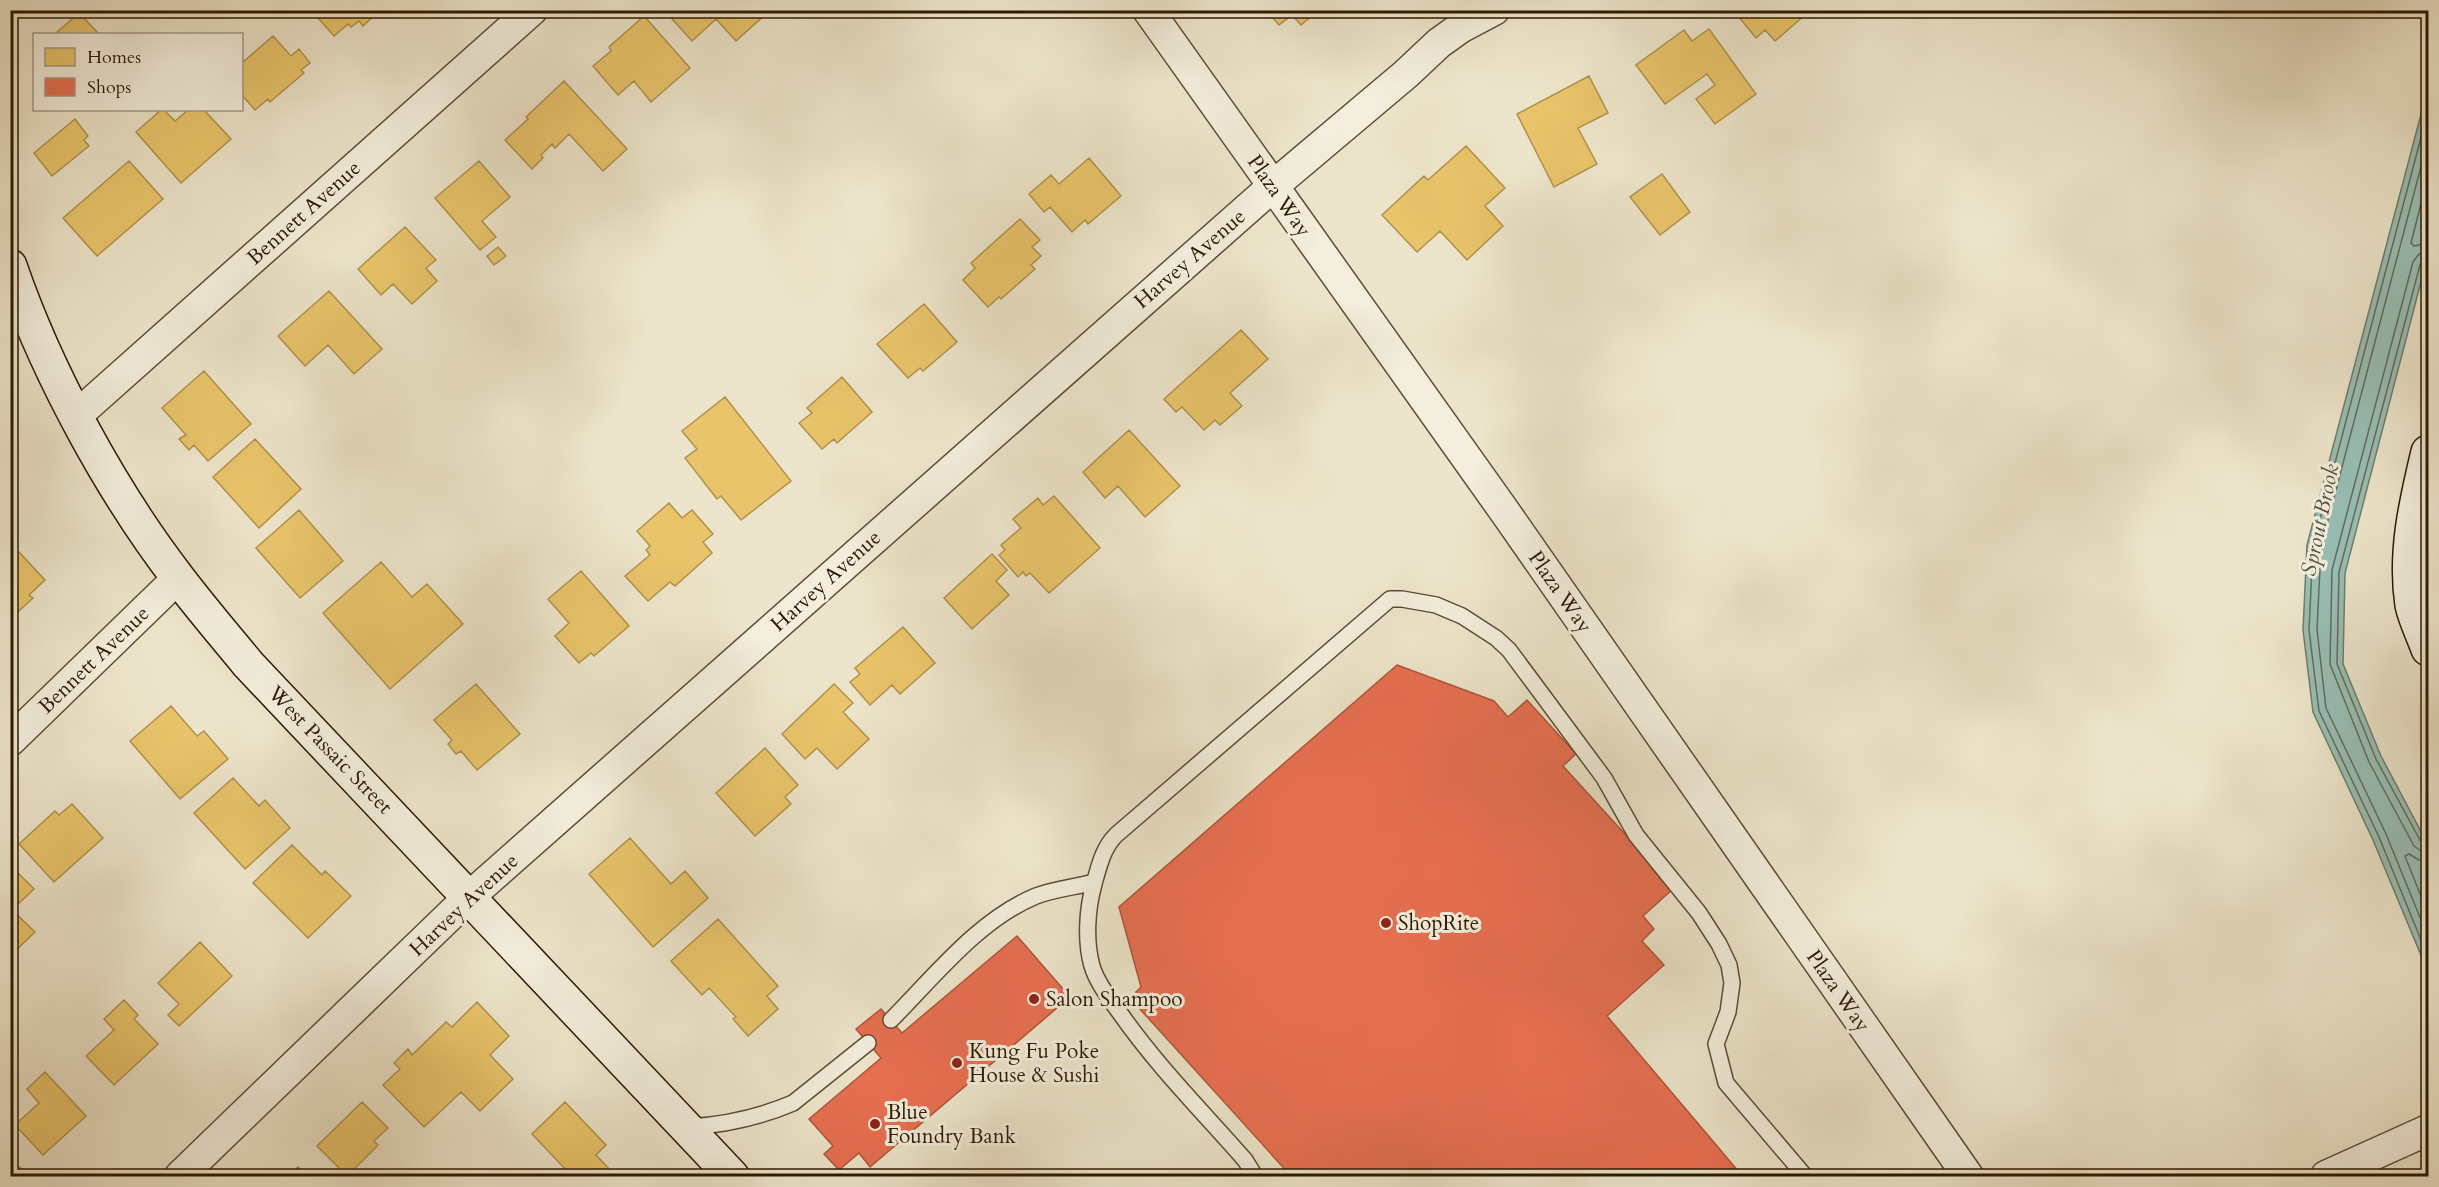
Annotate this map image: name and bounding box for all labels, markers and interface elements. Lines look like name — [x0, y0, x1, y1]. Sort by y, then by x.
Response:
legend — [33, 33, 243, 111]
text: Homes — [87, 45, 141, 70]
text: Shops — [87, 75, 131, 100]
street label: Plaza Way — [1240, 149, 1318, 243]
street label: Bennett Avenue — [241, 154, 367, 272]
street label: Harvey Avenue — [1128, 202, 1252, 316]
water label: Sprout Brook — [2294, 461, 2347, 579]
street label: Harvey Avenue — [765, 524, 887, 638]
street label: Plaza Way — [1521, 545, 1599, 639]
street label: Bennett Avenue — [32, 599, 156, 721]
street label: West Passaic Street — [260, 679, 399, 821]
street label: Harvey Avenue — [403, 847, 525, 963]
place label: ShopRite — [1398, 909, 1479, 938]
marker: ShopRite — [1379, 916, 1393, 930]
street label: Plaza Way — [1799, 944, 1877, 1038]
place label: Salon Shampoo — [1046, 985, 1183, 1014]
marker: Salon Shampoo — [1027, 992, 1041, 1006]
place label: Kung Fu Poke House & Sushi — [969, 1037, 1099, 1090]
marker: Kung Fu Poke House & Sushi — [950, 1056, 964, 1070]
place label: Blue Foundry Bank — [887, 1098, 1017, 1151]
marker: Blue Foundry Bank — [868, 1117, 882, 1131]

